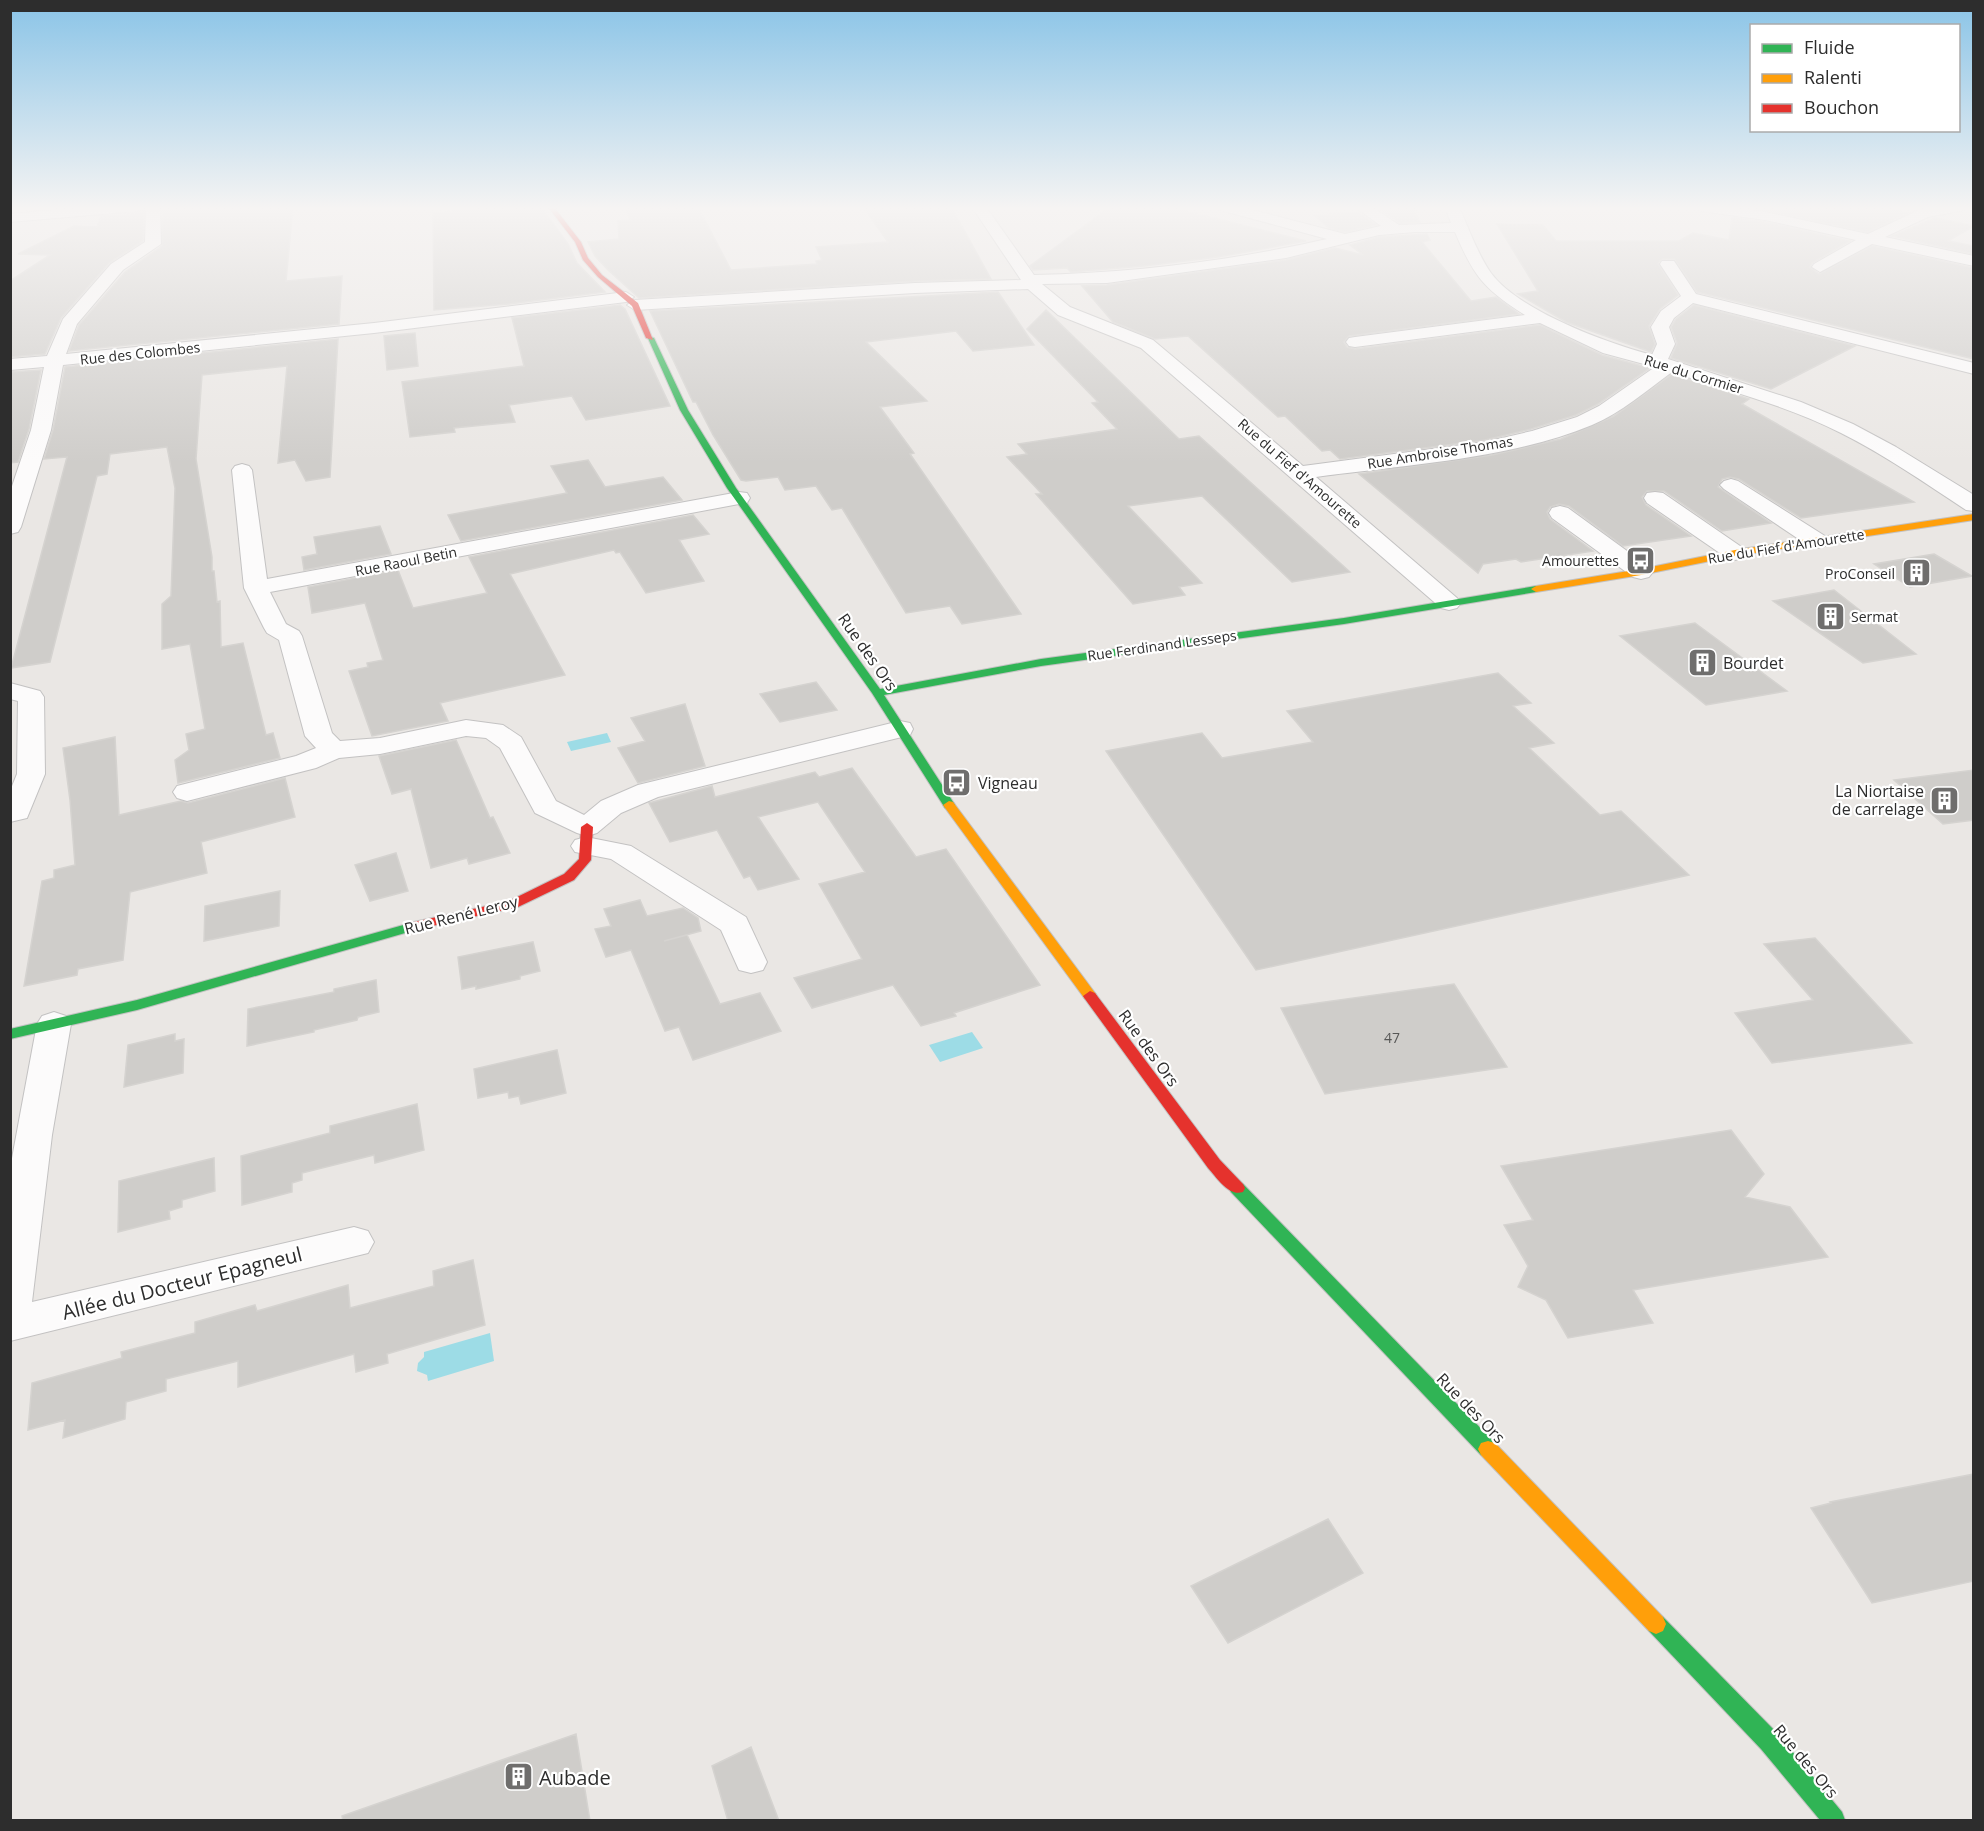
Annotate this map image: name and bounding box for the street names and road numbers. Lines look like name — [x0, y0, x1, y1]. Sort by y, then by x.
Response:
street label: Rue des Colombes — [79, 337, 201, 369]
street label: Rue du Cormier — [1642, 350, 1746, 398]
street label: Rue du Fief d'Amourette — [1234, 414, 1366, 532]
street label: Rue Ambroise Thomas — [1366, 431, 1514, 473]
street label: Rue du Fief d'Amourette — [1706, 524, 1866, 568]
street label: Rue Raoul Betin — [353, 542, 459, 580]
street label: Rue des Ors — [833, 609, 903, 695]
street label: Rue Ferdinand Lesseps — [1086, 625, 1238, 665]
street label: Rue René Leroy — [402, 890, 521, 940]
street label: Rue des Ors — [1114, 1005, 1184, 1091]
street label: Allée du Docteur Epagneul — [59, 1240, 305, 1326]
street label: Rue des Ors — [1432, 1368, 1510, 1448]
street label: Rue des Ors — [1769, 1719, 1843, 1803]

